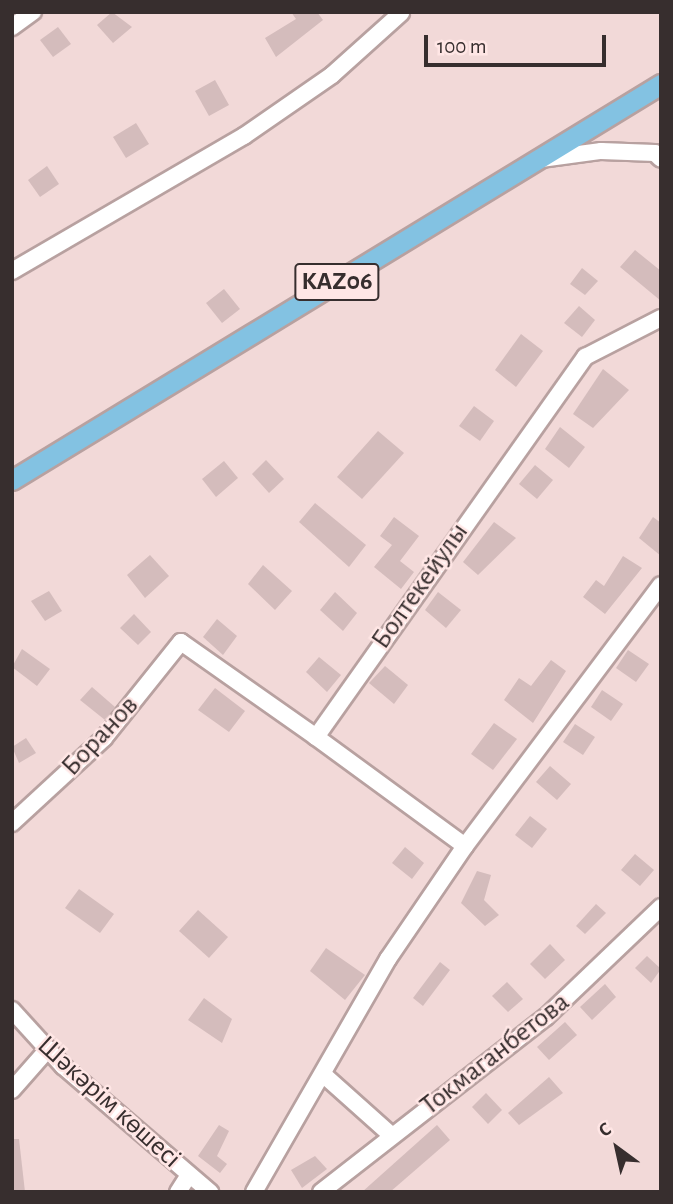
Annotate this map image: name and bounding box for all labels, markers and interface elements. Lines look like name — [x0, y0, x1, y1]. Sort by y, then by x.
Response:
scale bar — [428, 21, 610, 65]
text: 100 m — [437, 36, 487, 57]
road number: KАZ06 — [293, 260, 381, 304]
street label: Болтекейулы — [364, 516, 476, 656]
street label: Боранов — [54, 689, 146, 783]
street label: Токмаганбетова — [414, 985, 576, 1123]
street label: Шәкәрім көшесі — [30, 1029, 188, 1175]
north arrow — [582, 1113, 652, 1183]
text: С — [596, 1119, 615, 1141]

